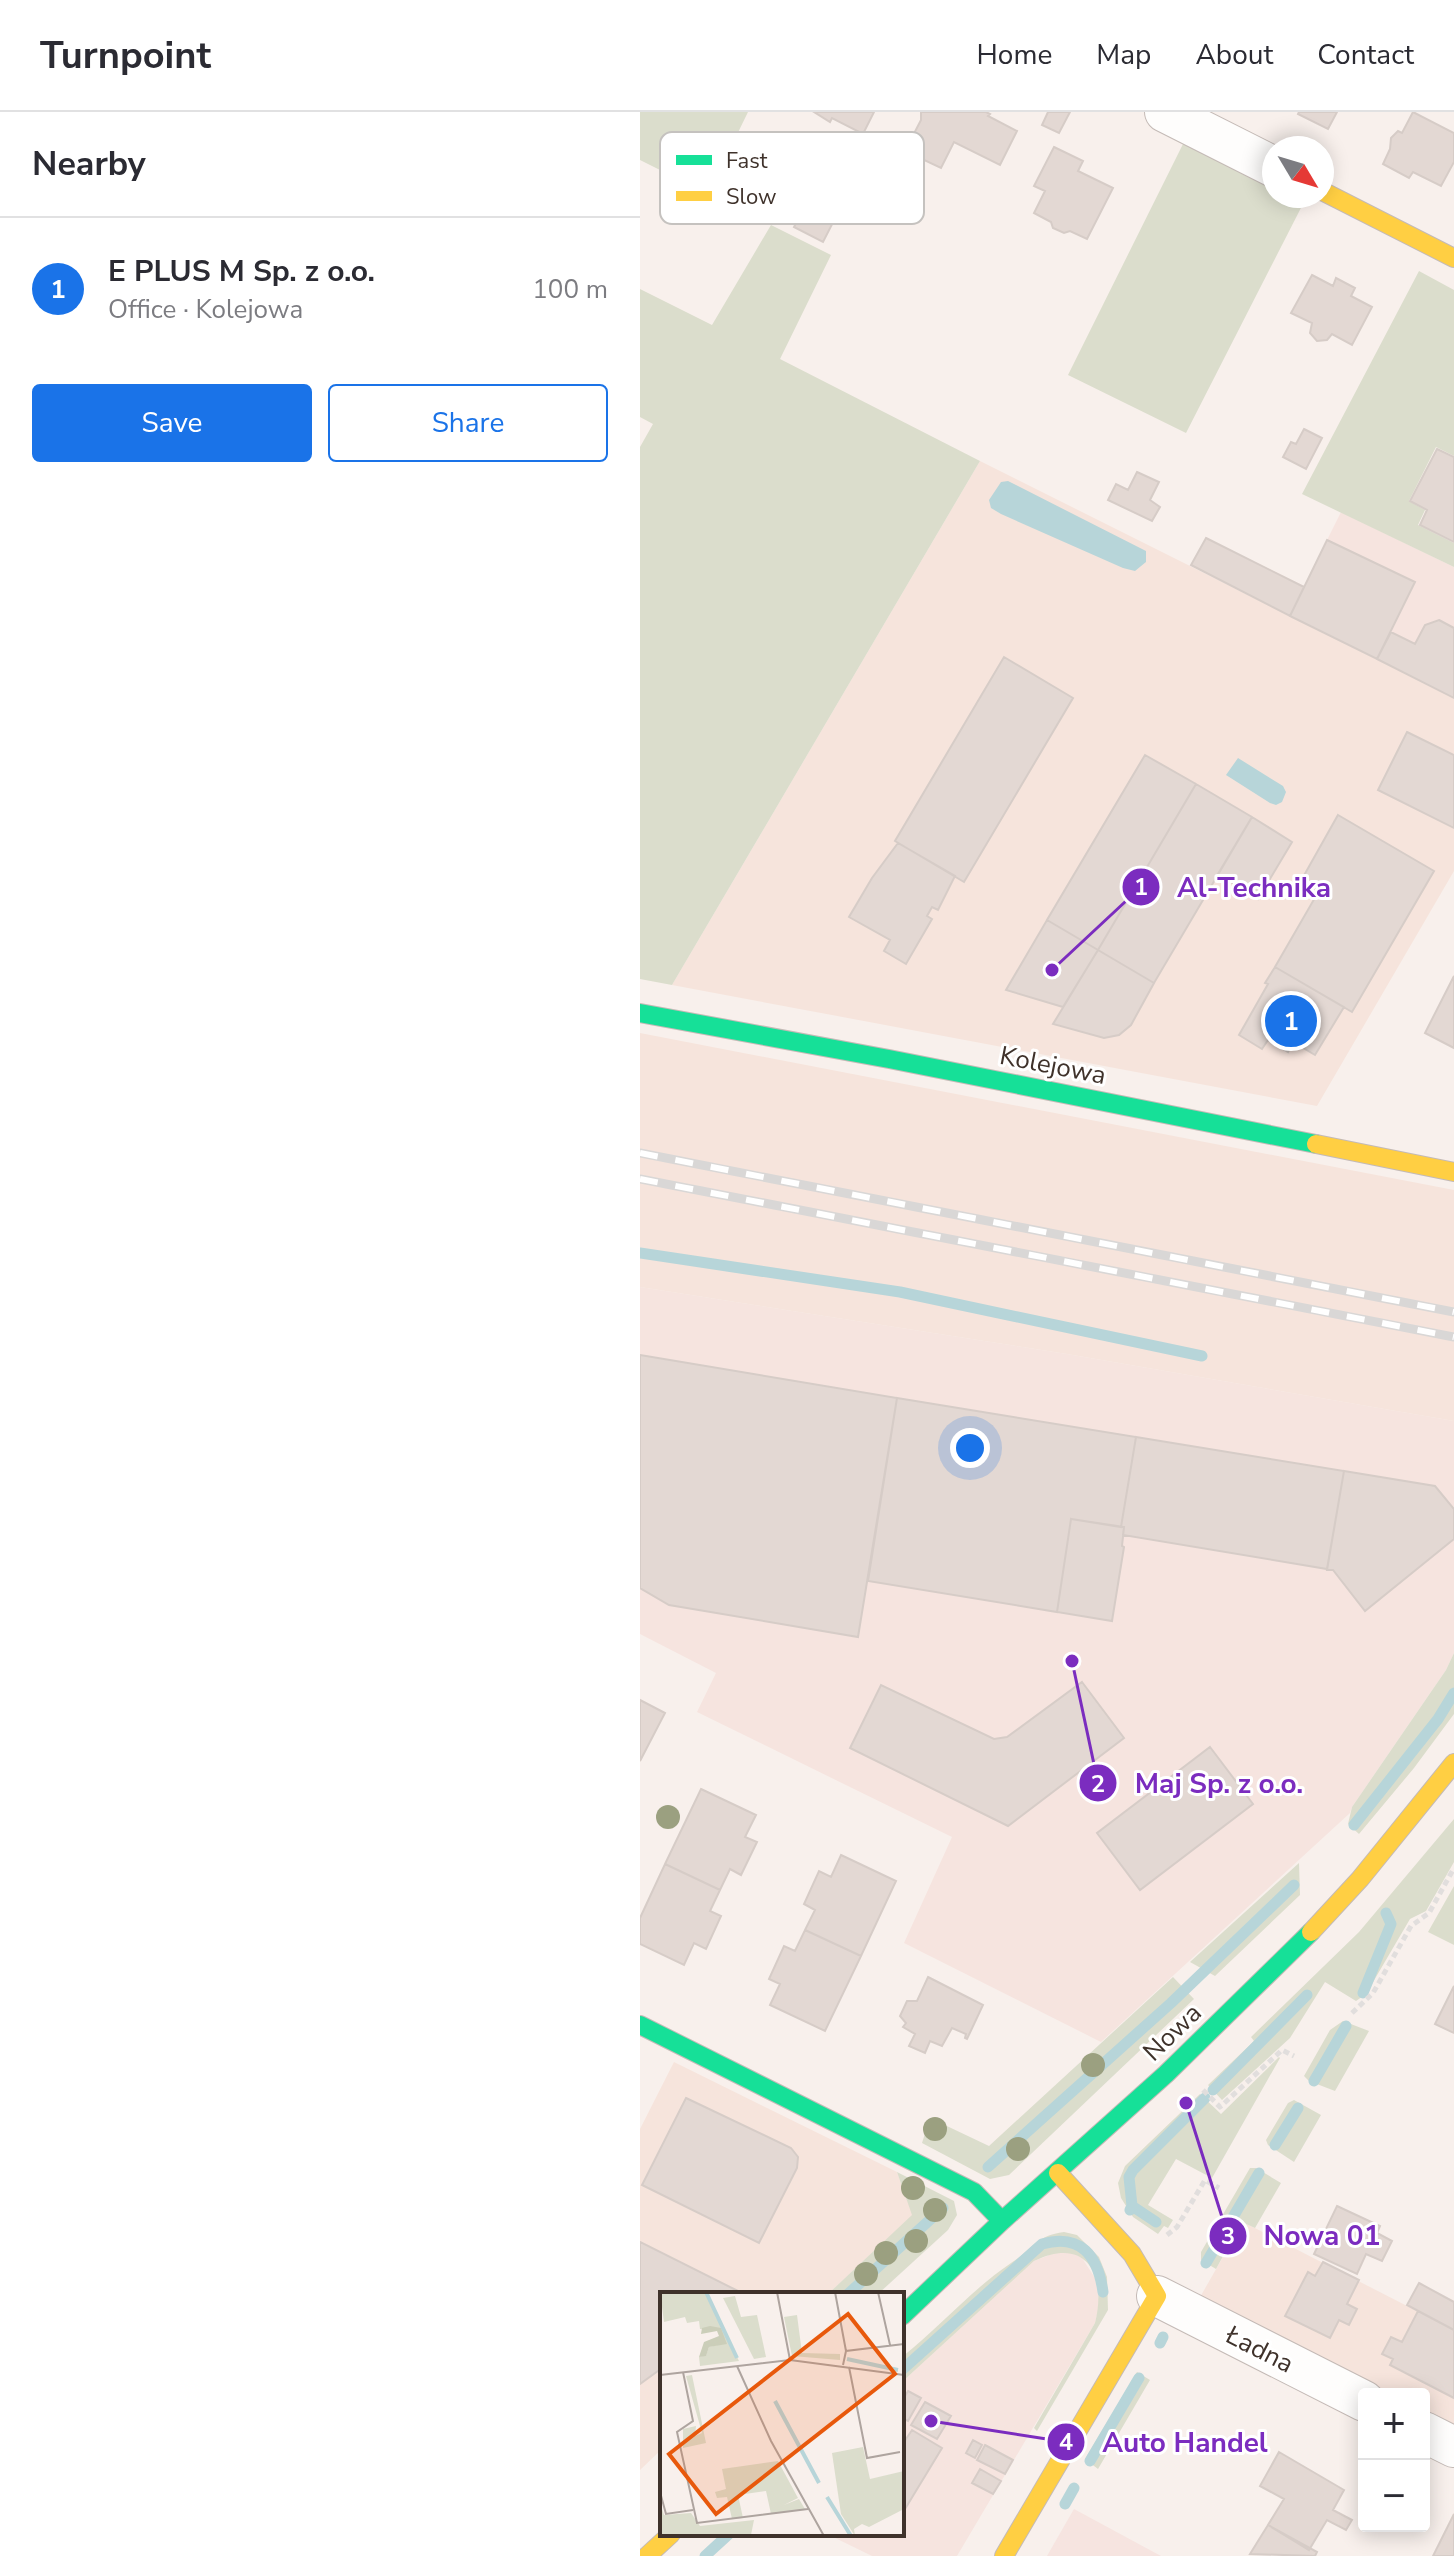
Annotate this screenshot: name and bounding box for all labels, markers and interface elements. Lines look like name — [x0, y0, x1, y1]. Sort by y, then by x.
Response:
text: Turnpoint — [40, 30, 211, 81]
text: Home — [977, 36, 1052, 74]
text: Map — [1096, 36, 1151, 74]
text: About — [1195, 36, 1273, 74]
text: Contact — [1317, 36, 1414, 74]
legend — [660, 132, 924, 224]
north arrow — [1262, 136, 1334, 208]
text: Nearby — [32, 141, 146, 187]
text: Fast — [726, 146, 768, 176]
text: Slow — [726, 182, 777, 212]
text: E PLUS M Sp. z o.o. — [108, 251, 375, 292]
text: 1 — [50, 272, 66, 307]
text: 100 m — [532, 272, 608, 307]
text: Office · Kolejowa — [108, 292, 303, 327]
button: Save — [32, 384, 312, 462]
button: Share — [328, 384, 608, 462]
callout: Al-Technika — [1121, 861, 1347, 913]
text: Al-Technika — [1177, 869, 1331, 907]
text: 1 — [1134, 871, 1148, 903]
pin: 1 — [1265, 991, 1317, 1051]
street label: Kolejowa — [997, 1038, 1109, 1093]
your location — [950, 1428, 990, 1468]
callout: Maj Sp. z o.o. — [1078, 1757, 1319, 1809]
text: Maj Sp. z o.o. — [1135, 1765, 1303, 1803]
text: 2 — [1091, 1768, 1105, 1800]
street label: Nowa — [1135, 1996, 1209, 2069]
callout: Nowa 01 — [1208, 2210, 1397, 2262]
text: Nowa 01 — [1264, 2217, 1380, 2255]
text: 3 — [1221, 2220, 1235, 2252]
inset map — [660, 2292, 904, 2536]
street label: Ładna — [1219, 2317, 1300, 2381]
map controls — [1358, 2388, 1430, 2532]
button: + — [1358, 2388, 1430, 2460]
callout: Auto Handel — [1046, 2416, 1283, 2468]
text: Auto Handel — [1102, 2424, 1268, 2462]
text: 4 — [1059, 2426, 1073, 2458]
button: − — [1358, 2460, 1430, 2532]

